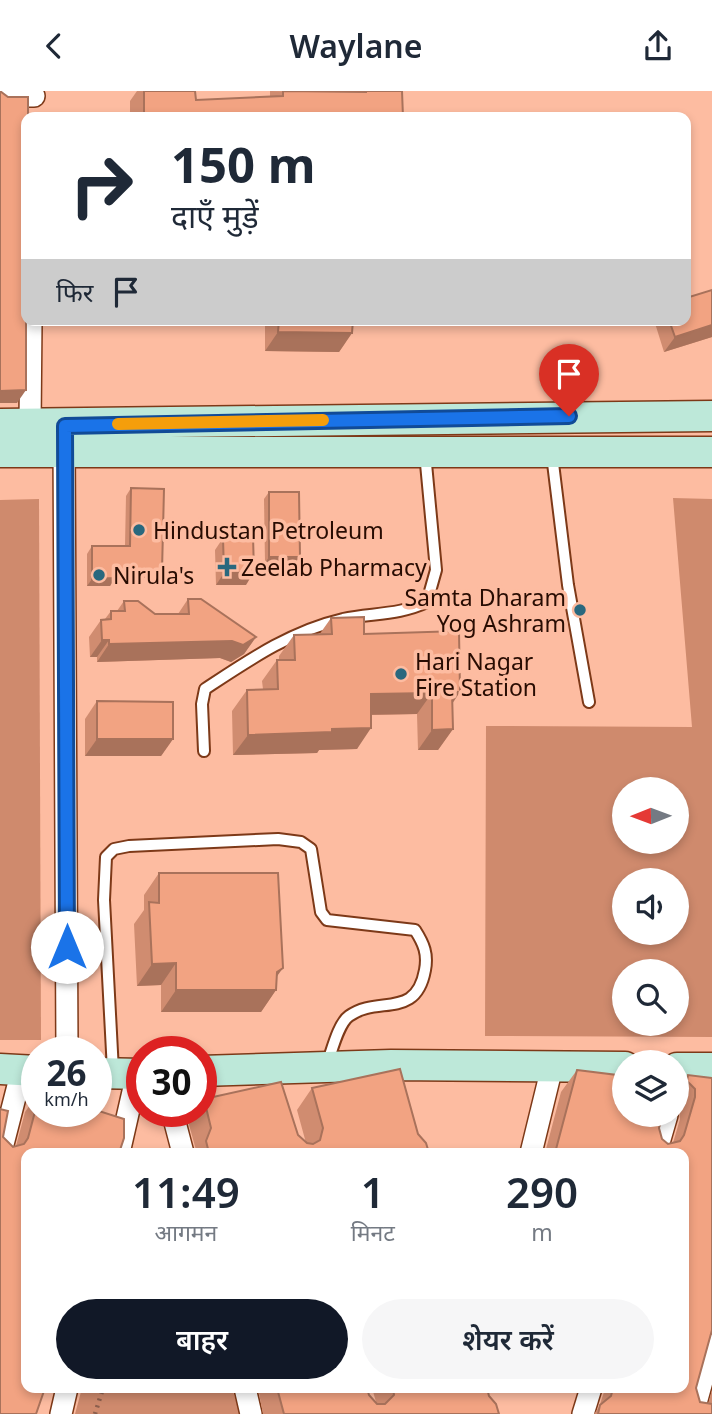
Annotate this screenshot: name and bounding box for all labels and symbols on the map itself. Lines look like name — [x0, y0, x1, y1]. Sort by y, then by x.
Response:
pin — [539, 344, 599, 416]
place label: Hindustan Petroleum — [153, 514, 384, 546]
marker: Hindustan Petroleum — [131, 522, 147, 538]
place label: Zeelab Pharmacy — [241, 551, 427, 583]
place label: Nirula's — [113, 559, 194, 591]
marker: Zeelab Pharmacy — [219, 559, 235, 575]
marker: Nirula's — [91, 567, 107, 583]
place label: Samta Dharam Yog Ashram — [404, 581, 566, 639]
marker: Samta Dharam Yog Ashram — [572, 602, 588, 618]
place label: Hari Nagar Fire Station — [415, 645, 537, 703]
marker: Hari Nagar Fire Station — [393, 666, 409, 682]
north arrow — [612, 777, 690, 854]
position arrow — [30, 910, 104, 984]
speed limit sign: 30 — [126, 1036, 217, 1127]

